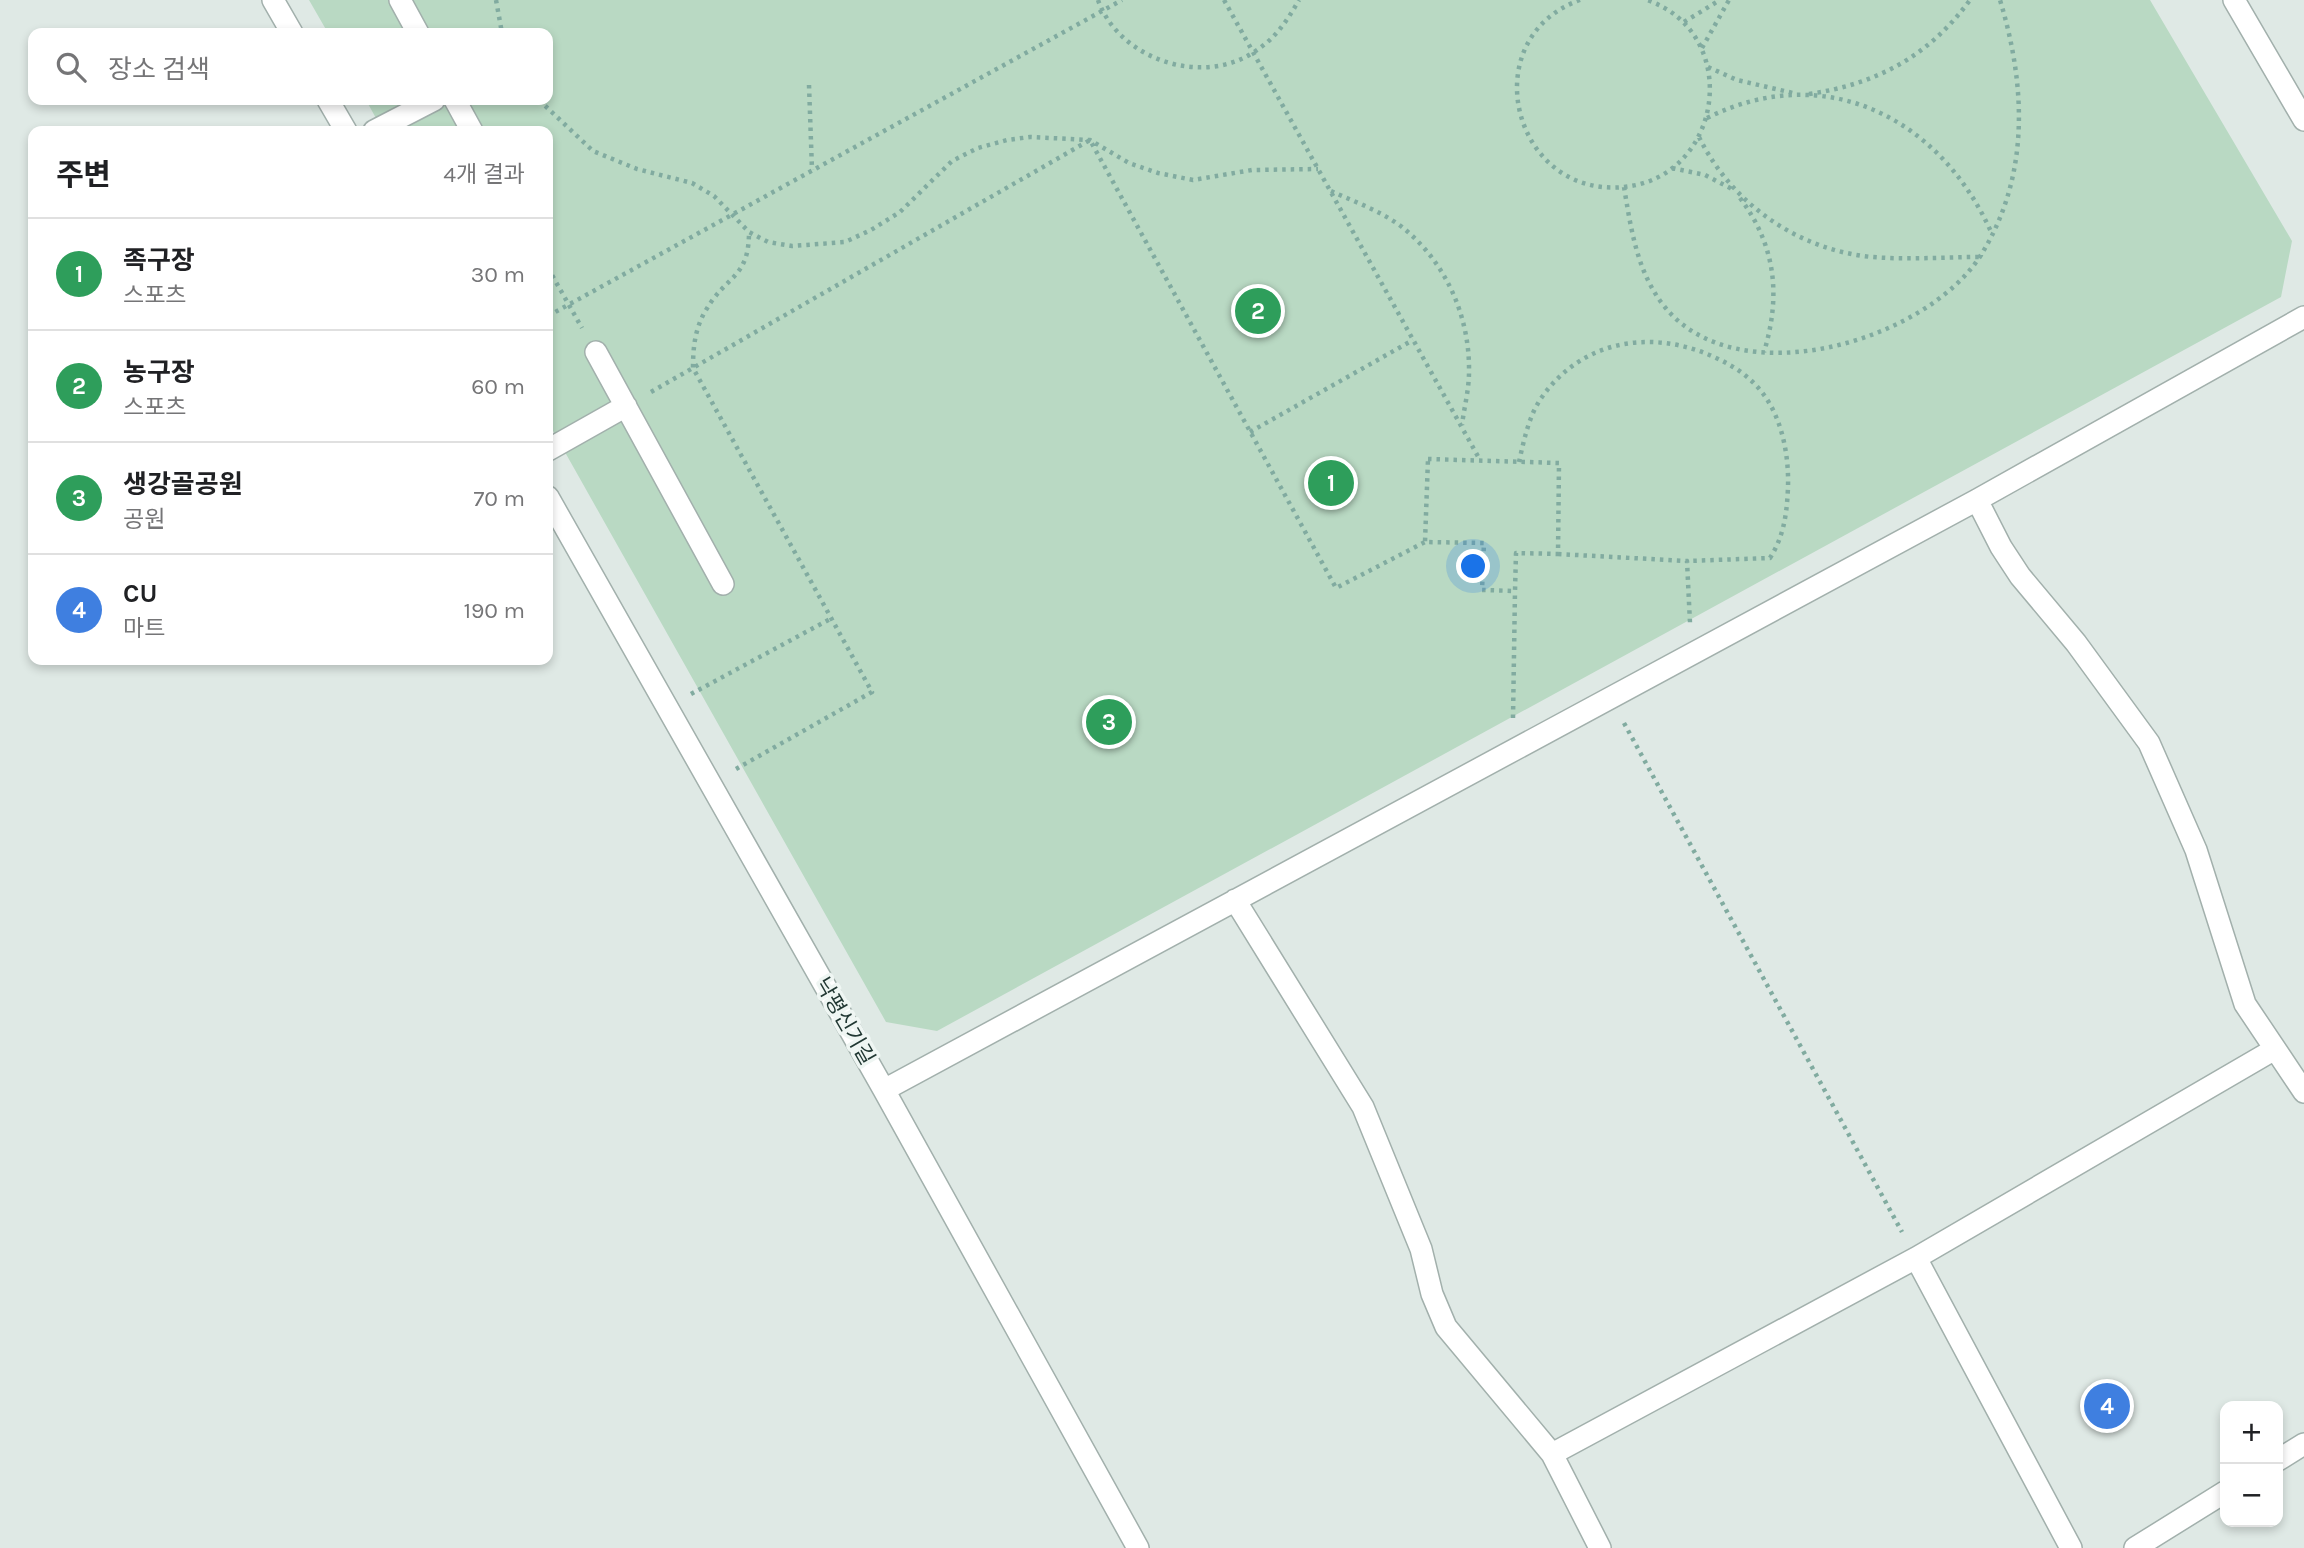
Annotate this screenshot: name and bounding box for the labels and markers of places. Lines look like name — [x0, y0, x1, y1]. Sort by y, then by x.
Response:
pin: 2 — [1235, 285, 1281, 337]
pin: 1 — [1308, 457, 1354, 509]
pin: 3 — [1086, 696, 1132, 748]
pin: 4 — [2084, 1380, 2130, 1432]

